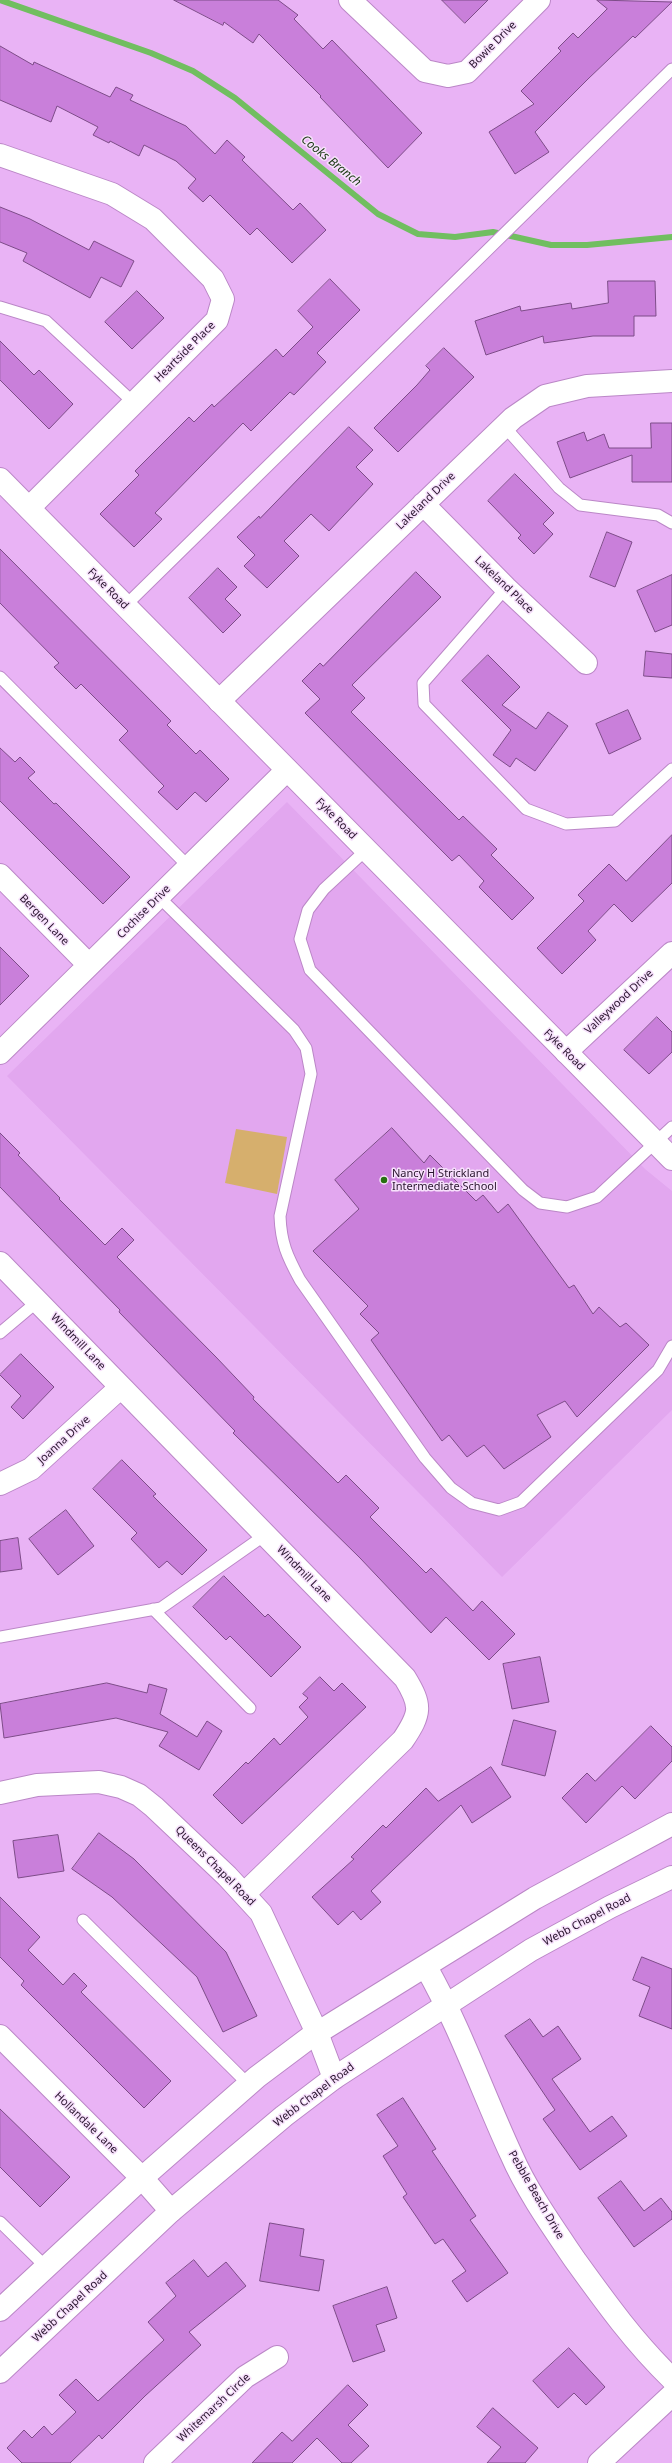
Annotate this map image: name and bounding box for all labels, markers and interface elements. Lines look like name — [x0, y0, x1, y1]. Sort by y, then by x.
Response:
street label: Bowie Drive — [467, 19, 519, 71]
water label: Cooks Branch — [298, 133, 364, 189]
street label: Heartside Place — [152, 319, 218, 385]
street label: Lakeland Drive — [394, 470, 458, 532]
street label: Lakeland Place — [472, 554, 536, 616]
street label: Fyke Road — [85, 566, 131, 612]
street label: Fyke Road — [313, 796, 359, 842]
street label: Cochise Drive — [115, 883, 173, 941]
street label: Bergen Lane — [17, 892, 71, 948]
street label: Valleywood Drive — [582, 967, 656, 1037]
street label: Fyke Road — [541, 1027, 587, 1073]
place label: Nancy H Strickland Intermediate School — [392, 1167, 497, 1193]
marker: Nancy H Strickland Intermediate School — [379, 1175, 389, 1185]
street label: Windmill Lane — [48, 1311, 108, 1373]
street label: Joanna Drive — [35, 1413, 93, 1467]
street label: Windmill Lane — [274, 1543, 334, 1605]
street label: Queens Chapel Road — [172, 1823, 258, 1909]
street label: Webb Chapel Road — [541, 1891, 633, 1949]
street label: Webb Chapel Road — [271, 2060, 357, 2130]
street label: Hollandale Lane — [51, 2089, 121, 2157]
street label: Pebble Beach Drive — [505, 2148, 567, 2242]
street label: Webb Chapel Road — [30, 2269, 110, 2345]
street label: Whitemarsh Circle — [175, 2371, 253, 2445]

